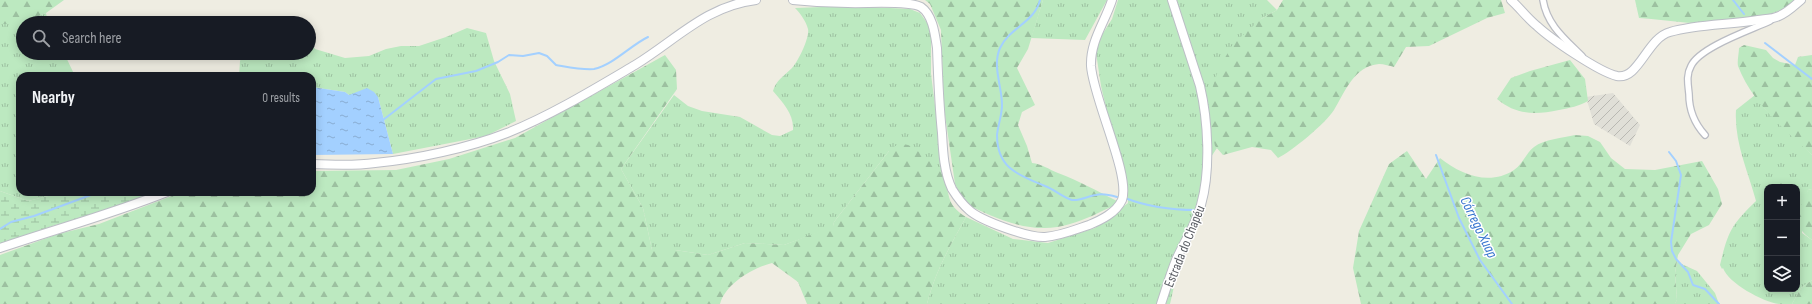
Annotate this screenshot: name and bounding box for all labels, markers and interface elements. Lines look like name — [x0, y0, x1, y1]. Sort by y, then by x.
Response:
search box — [16, 16, 316, 60]
icon: search — [30, 27, 52, 49]
text: Search here — [62, 29, 122, 48]
text: Nearby — [32, 88, 75, 108]
text: 0 results — [262, 90, 300, 106]
map controls — [1764, 184, 1800, 292]
button: + — [1764, 184, 1800, 220]
water label: Córrego Xuap — [1456, 193, 1502, 261]
street label: Estrada do Chapéu — [1160, 203, 1209, 290]
button: − — [1764, 220, 1800, 256]
button: layers — [1764, 256, 1800, 292]

